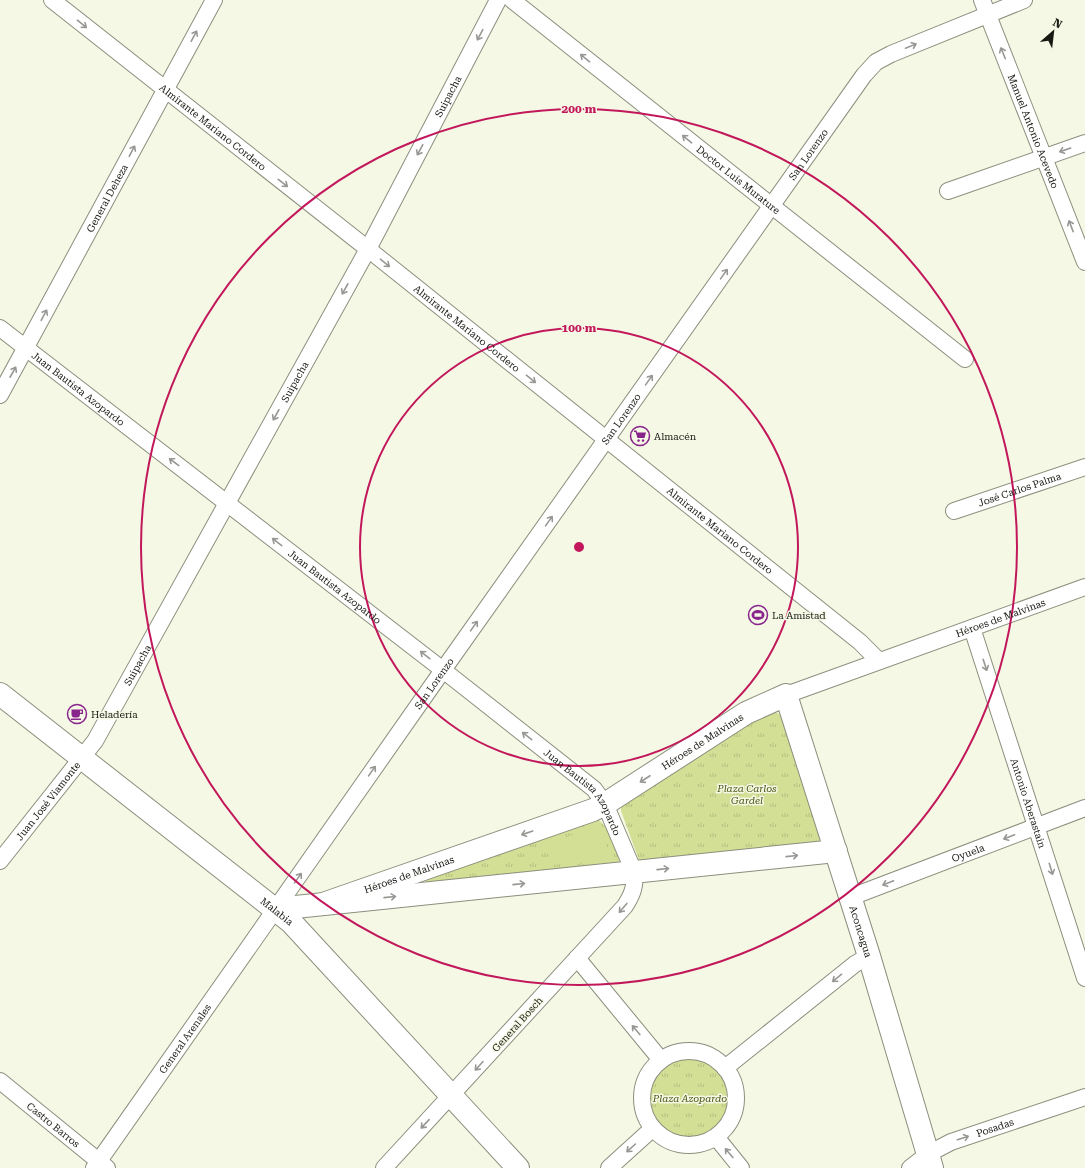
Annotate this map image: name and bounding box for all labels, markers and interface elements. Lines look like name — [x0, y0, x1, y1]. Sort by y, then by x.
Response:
north arrow — [1033, 12, 1073, 52]
text: N — [1051, 16, 1065, 32]
one-way arrow — [77, 20, 88, 29]
one-way arrow — [476, 28, 484, 40]
one-way arrow — [191, 31, 198, 43]
one-way arrow — [905, 41, 917, 49]
one-way arrow — [998, 47, 1006, 59]
one-way arrow — [580, 54, 591, 63]
street label: Manuel Antonio Acevedo — [1006, 73, 1061, 190]
street label: Suipacha — [433, 74, 464, 119]
street label: Almirante Mariano Cordero — [157, 82, 268, 173]
text: 200 m — [562, 102, 597, 116]
street label: San Lorenzo — [787, 127, 830, 182]
one-way arrow — [681, 135, 692, 144]
one-way arrow — [416, 143, 423, 155]
street label: Doctor Luis Murature — [694, 143, 783, 217]
one-way arrow — [129, 145, 137, 157]
one-way arrow — [1059, 147, 1071, 155]
street label: General Deheza — [84, 162, 130, 234]
one-way arrow — [278, 178, 289, 187]
one-way arrow — [1066, 220, 1074, 232]
one-way arrow — [380, 259, 391, 268]
one-way arrow — [720, 269, 728, 280]
one-way arrow — [341, 283, 349, 295]
street label: Almirante Mariano Cordero — [412, 283, 522, 374]
one-way arrow — [41, 309, 48, 321]
text: 100 m — [562, 321, 597, 335]
street label: Juan Bautista Azopardo — [30, 350, 127, 428]
street label: Suipacha — [279, 359, 311, 404]
one-way arrow — [9, 366, 17, 378]
one-way arrow — [525, 375, 536, 384]
one-way arrow — [645, 375, 653, 386]
street label: San Lorenzo — [599, 391, 643, 447]
one-way arrow — [271, 409, 279, 421]
supermarket icon: Almacén — [629, 425, 651, 447]
place label: Almacén — [654, 431, 697, 442]
one-way arrow — [169, 458, 180, 467]
street label: José Carlos Palma — [977, 470, 1063, 509]
street label: Almirante Mariano Cordero — [665, 485, 775, 576]
one-way arrow — [545, 515, 553, 526]
one-way arrow — [272, 537, 283, 546]
centre of rings — [572, 540, 586, 554]
street label: Juan Bautista Azopardo — [286, 548, 383, 626]
street label: Héroes de Malvinas — [954, 597, 1047, 639]
sports icon: La Amistad — [747, 604, 769, 626]
place label: La Amistad — [772, 610, 826, 621]
one-way arrow — [470, 621, 478, 632]
street label: Suipacha — [122, 642, 154, 688]
one-way arrow — [419, 651, 430, 660]
street label: San Lorenzo — [412, 656, 456, 711]
one-way arrow — [981, 659, 989, 671]
cafe icon: Heladería — [66, 703, 88, 725]
place label: Heladería — [91, 709, 138, 720]
street label: Héroes de Malvinas — [660, 711, 745, 772]
one-way arrow — [521, 731, 532, 740]
street label: Juan Bautista Azopardo — [542, 747, 623, 837]
street label: Antonio Aberastain — [1008, 757, 1048, 850]
street label: Juan José Viamonte — [14, 759, 83, 842]
one-way arrow — [368, 766, 376, 777]
one-way arrow — [639, 774, 650, 783]
park label: Plaza Carlos Gardel — [716, 783, 777, 806]
one-way arrow — [522, 829, 534, 837]
one-way arrow — [1004, 834, 1016, 842]
street label: Oyuela — [950, 842, 986, 864]
one-way arrow — [785, 852, 798, 860]
street label: Héroes de Malvinas — [363, 854, 456, 895]
one-way arrow — [1048, 862, 1055, 875]
one-way arrow — [656, 866, 669, 873]
one-way arrow — [294, 872, 302, 883]
one-way arrow — [882, 879, 894, 887]
one-way arrow — [512, 880, 525, 888]
one-way arrow — [383, 894, 396, 901]
street label: Malabia — [258, 895, 296, 928]
one-way arrow — [618, 902, 627, 913]
street label: Aconcagua — [847, 904, 874, 959]
one-way arrow — [832, 974, 843, 983]
street label: General Bosch — [490, 994, 545, 1054]
street label: General Arenales — [157, 1002, 213, 1076]
one-way arrow — [632, 1024, 641, 1035]
one-way arrow — [474, 1061, 483, 1071]
park label: Plaza Azopardo — [652, 1093, 727, 1104]
street label: Castro Barros — [25, 1100, 82, 1150]
street label: Posadas — [975, 1116, 1015, 1139]
one-way arrow — [420, 1119, 430, 1129]
one-way arrow — [956, 1134, 969, 1141]
one-way arrow — [625, 1144, 636, 1153]
one-way arrow — [724, 1147, 733, 1158]

